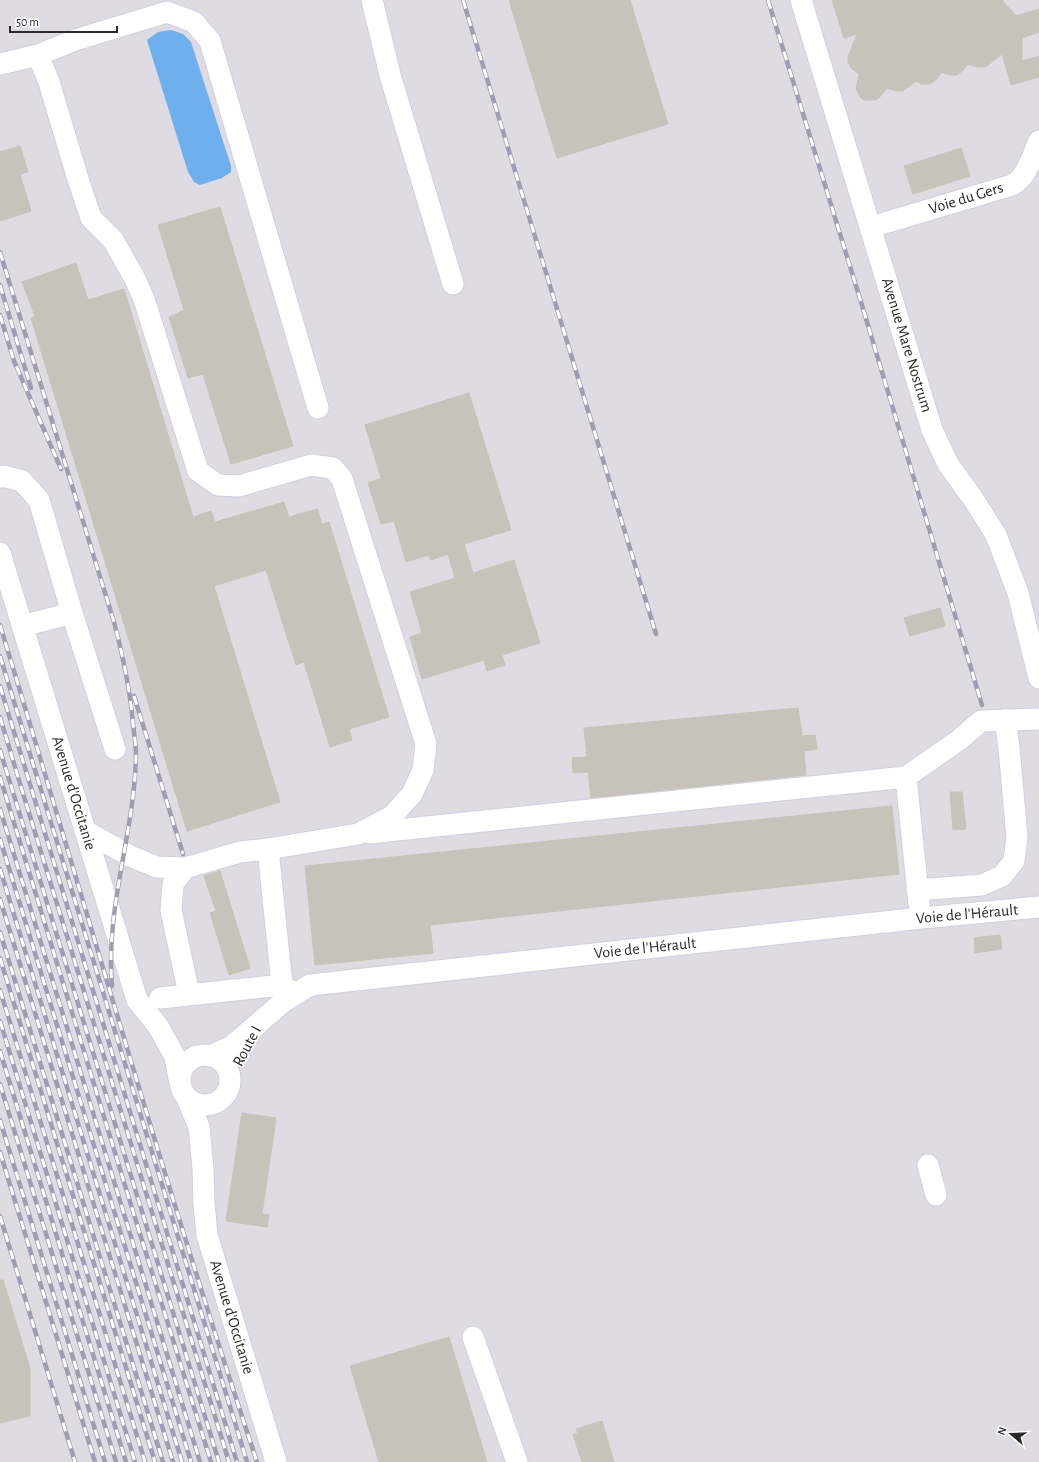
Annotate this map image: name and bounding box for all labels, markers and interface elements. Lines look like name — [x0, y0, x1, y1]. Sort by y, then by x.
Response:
scale bar — [10, 8, 117, 34]
text: 50 m — [16, 16, 39, 28]
street label: Voie du Gers — [927, 179, 1005, 217]
street label: Avenue Mare Nostrum — [879, 276, 935, 414]
street label: Avenue d'Occitanie — [49, 734, 99, 852]
street label: Voie de l'Hérault — [915, 902, 1019, 926]
street label: Voie de l'Hérault — [593, 935, 697, 961]
street label: Route I — [230, 1023, 264, 1069]
street label: Avenue d'Occitanie — [207, 1258, 257, 1376]
north arrow — [991, 1414, 1031, 1454]
text: N — [996, 1425, 1008, 1436]

